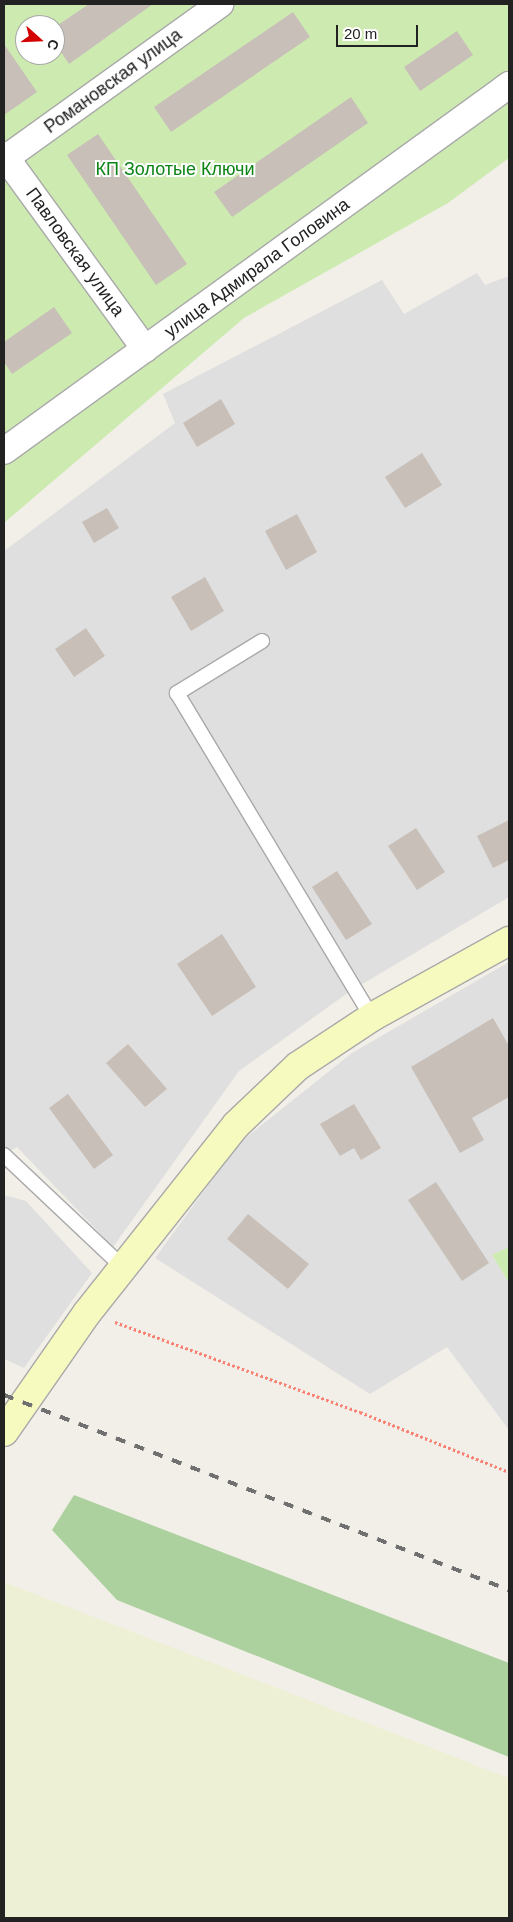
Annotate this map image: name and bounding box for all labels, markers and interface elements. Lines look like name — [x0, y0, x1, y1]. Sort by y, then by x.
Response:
north arrow — [15, 15, 65, 65]
scale bar — [338, 15, 420, 47]
street label: Романовская улица — [40, 24, 186, 138]
text: 20 m — [344, 25, 377, 42]
text: С — [44, 37, 62, 52]
park label: КП Золотые Ключи — [96, 158, 254, 180]
street label: Павловская улица — [21, 183, 129, 321]
street label: улица Адмирала Головина — [160, 194, 354, 342]

